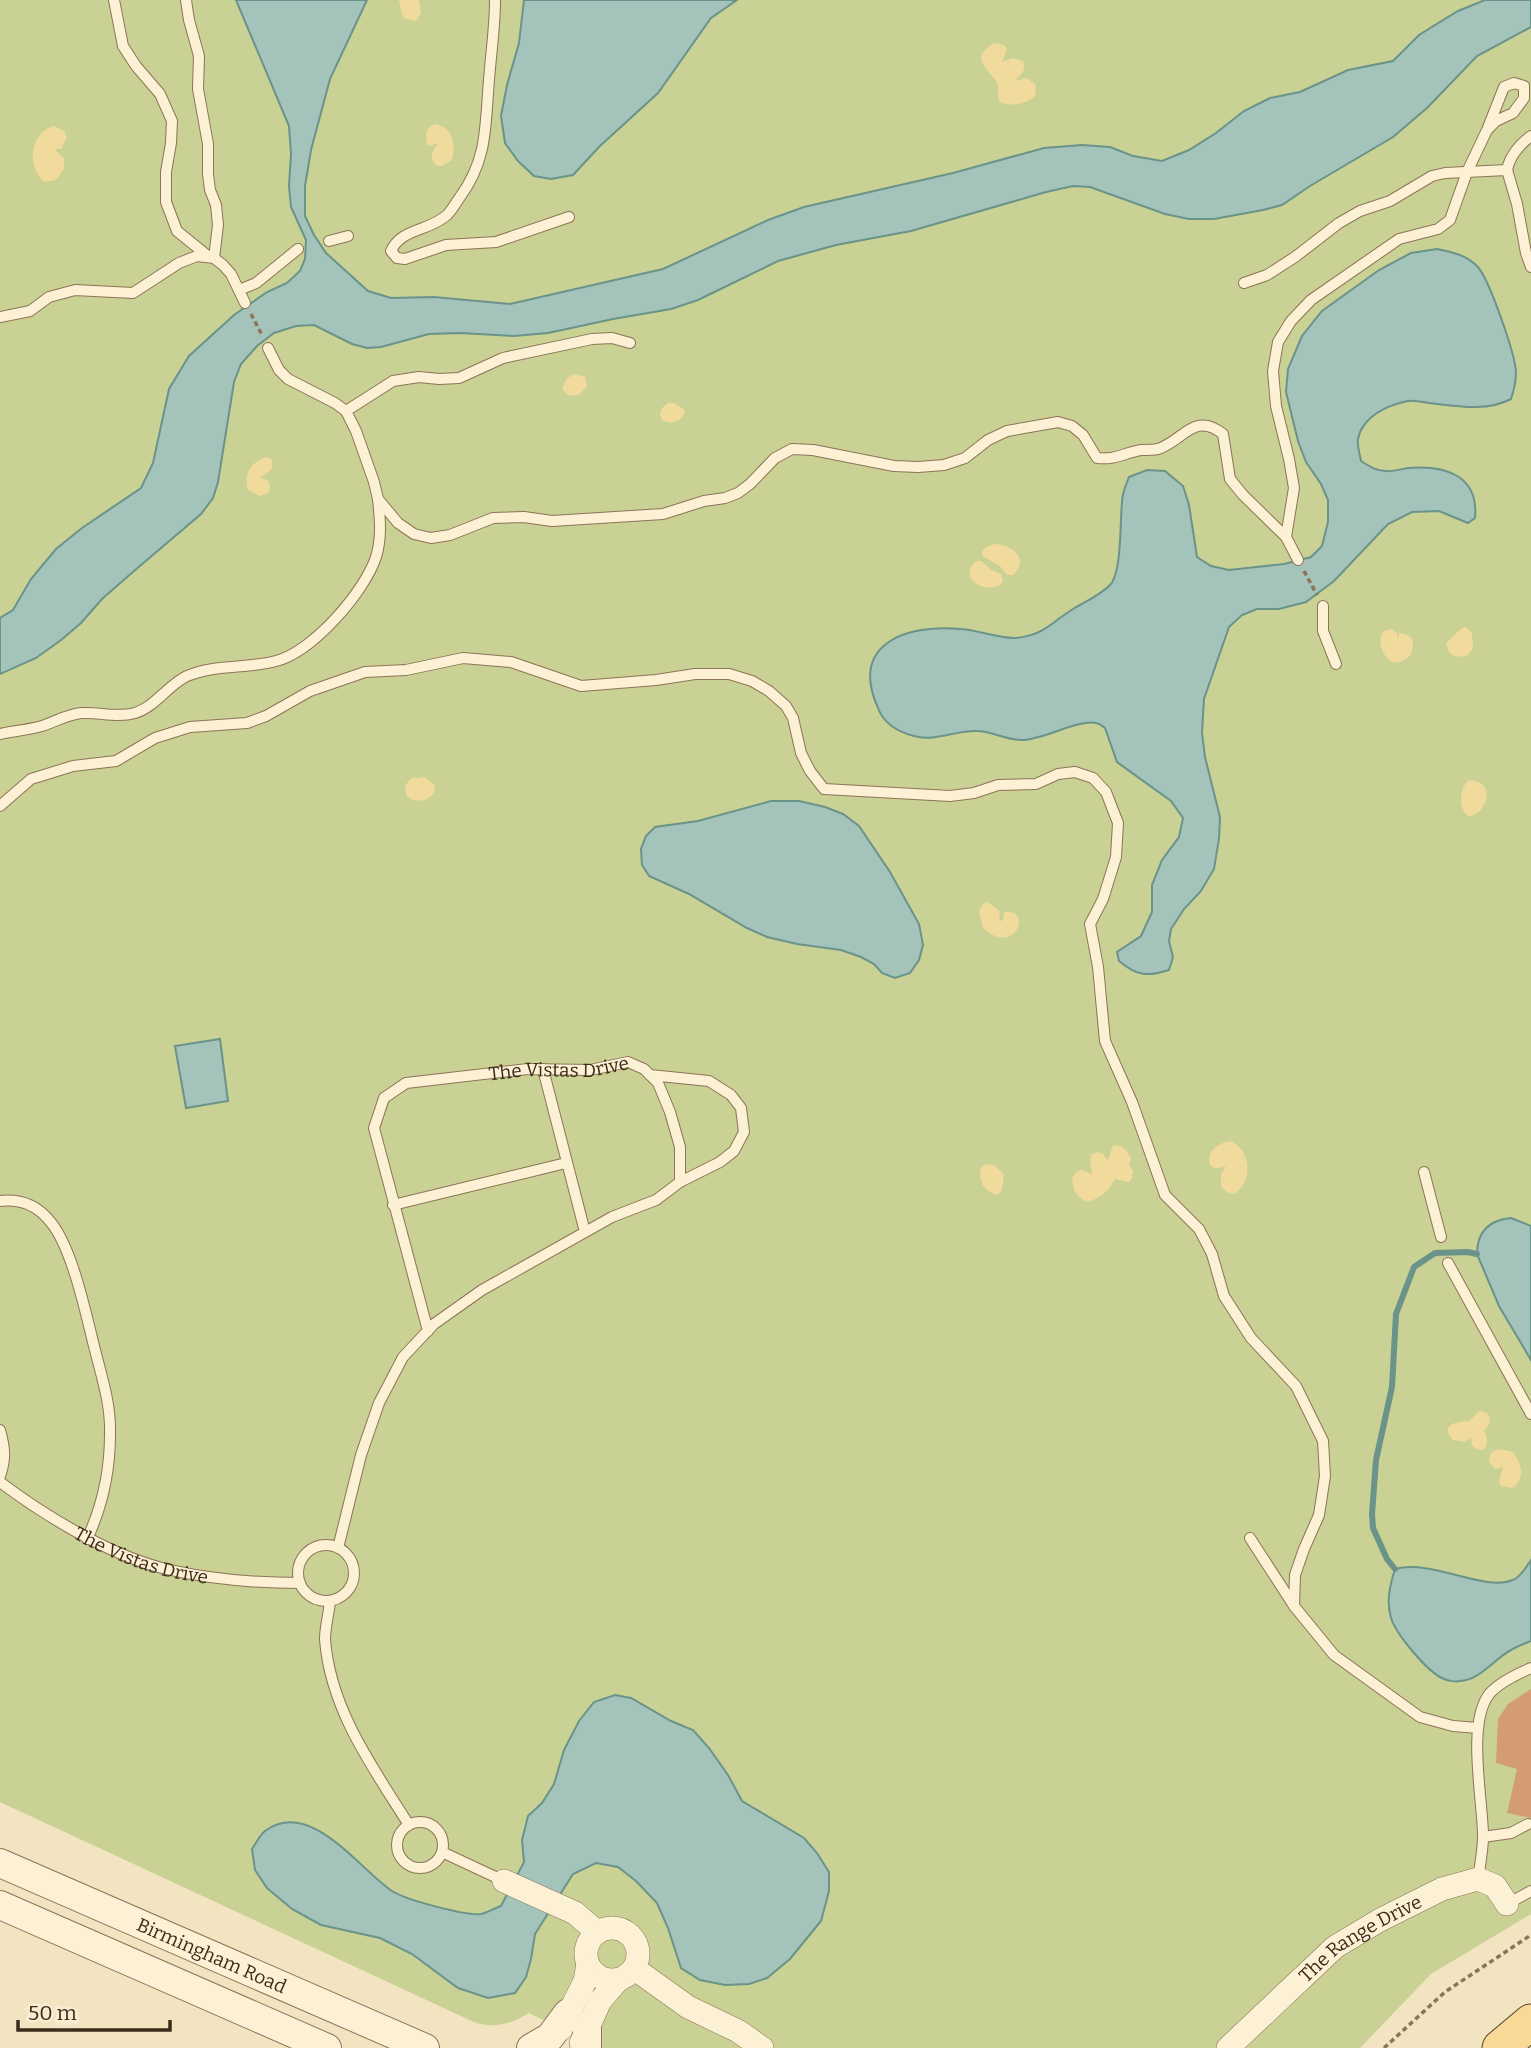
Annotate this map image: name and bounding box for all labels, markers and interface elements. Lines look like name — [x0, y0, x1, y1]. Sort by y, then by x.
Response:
street label: The Vistas Drive — [487, 1051, 631, 1085]
street label: The Vistas Drive — [70, 1521, 210, 1588]
street label: The Range Drive — [1294, 1890, 1425, 1987]
street label: Birmingham Road — [133, 1913, 290, 1998]
scale bar — [18, 1988, 170, 2032]
text: 50 m — [28, 2000, 77, 2026]

